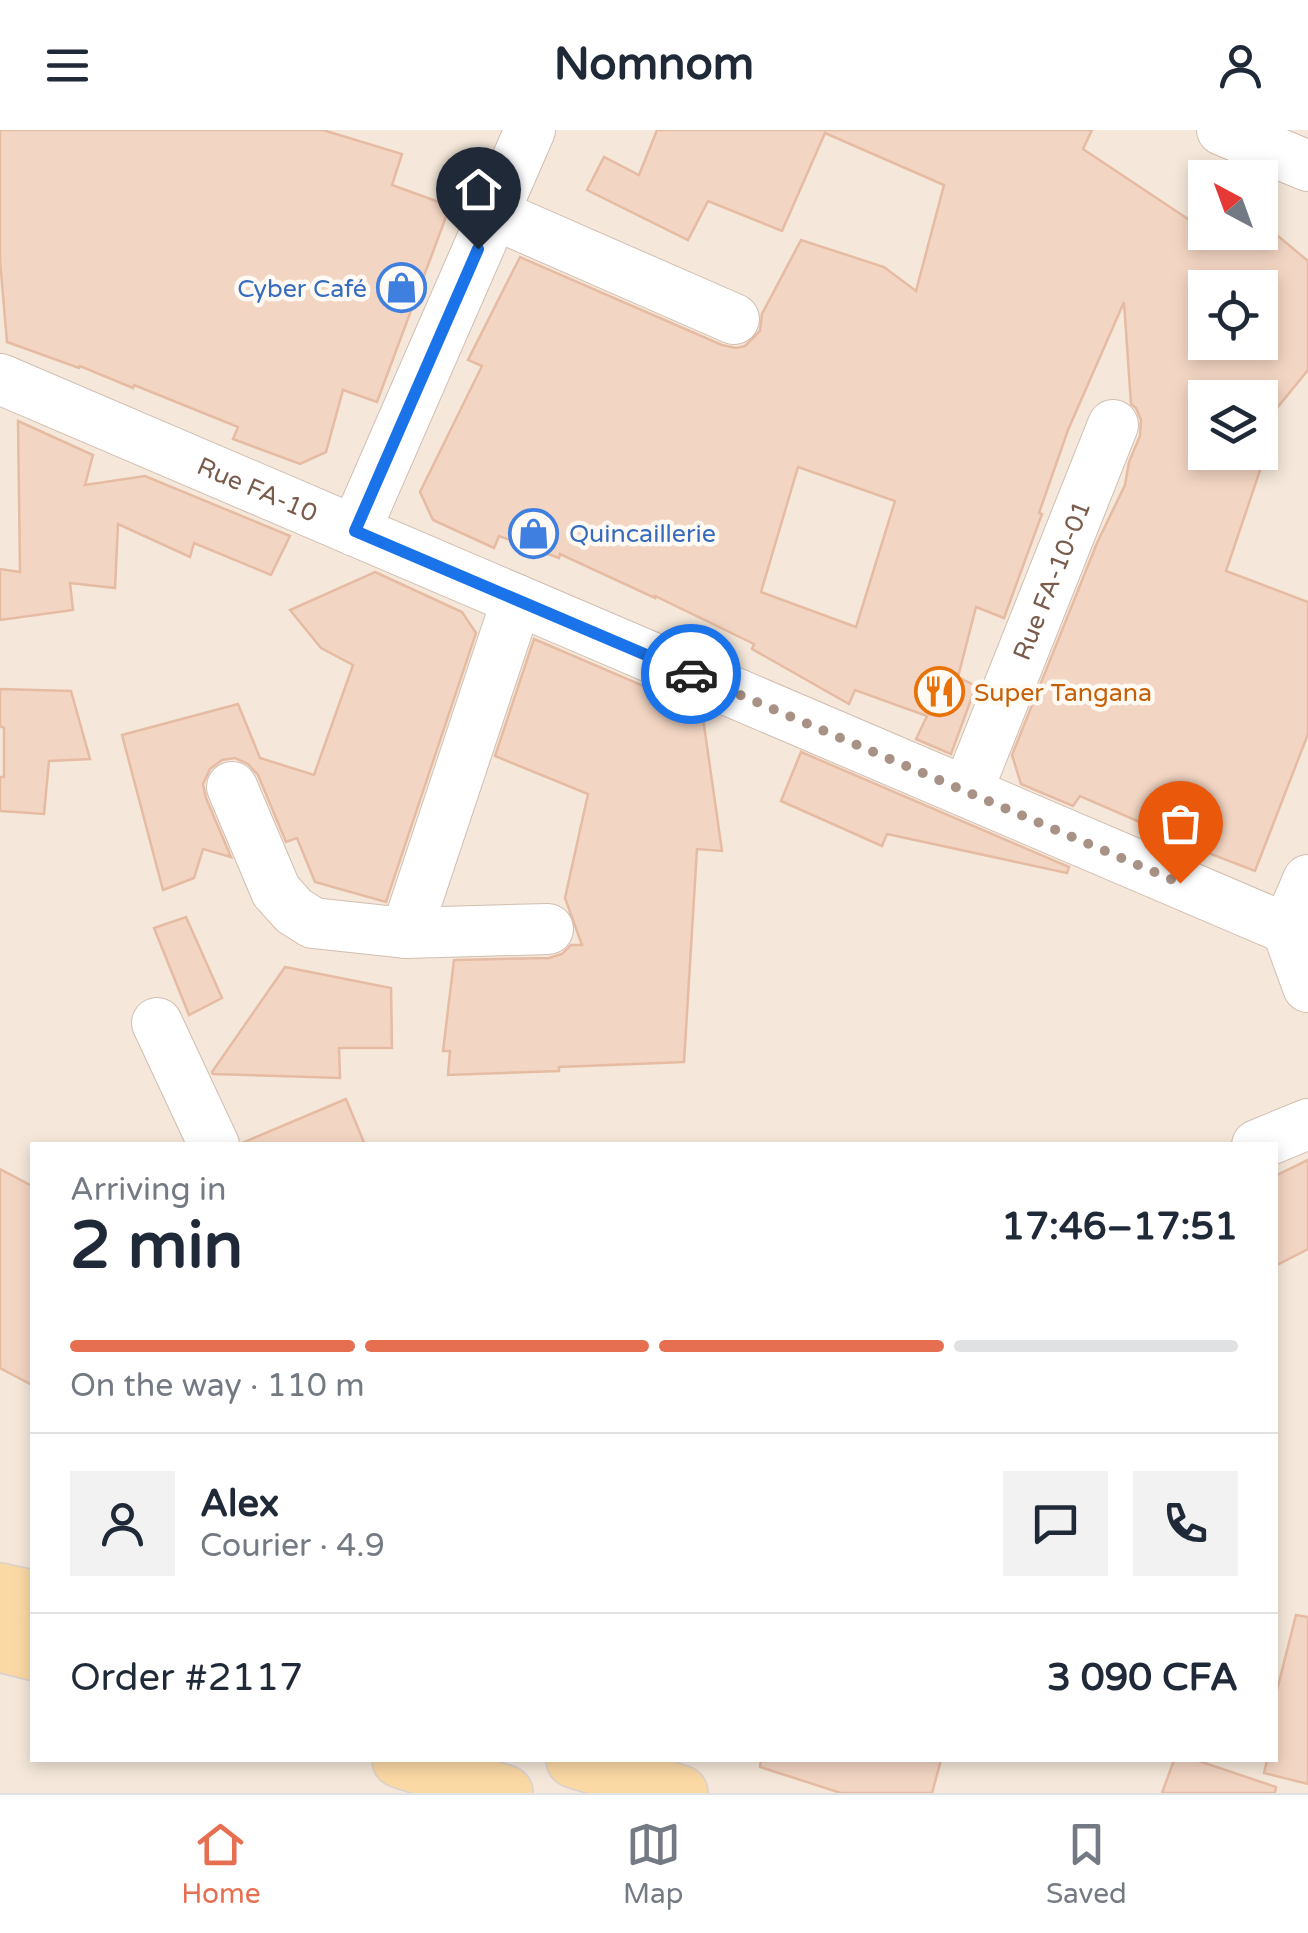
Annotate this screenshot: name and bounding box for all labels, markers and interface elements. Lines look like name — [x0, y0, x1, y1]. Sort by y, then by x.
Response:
icon: menu — [40, 38, 95, 93]
text: Nomnom — [554, 38, 754, 92]
icon: person — [1213, 38, 1268, 93]
pin — [436, 147, 521, 250]
north arrow — [1188, 160, 1278, 250]
map controls — [1188, 160, 1278, 470]
icon: home — [451, 162, 506, 217]
shop icon: Cyber Café — [376, 262, 428, 314]
button: locate — [1188, 270, 1278, 360]
place label: Cyber Café — [237, 274, 367, 304]
button: layers — [1188, 380, 1278, 470]
street label: Rue FA-10 — [193, 451, 322, 529]
street label: Rue FA-10-01 — [1007, 496, 1097, 665]
shop icon: Quincaillerie — [508, 507, 560, 559]
place label: Quincaillerie — [569, 519, 716, 549]
courier — [641, 624, 741, 724]
icon: car — [664, 647, 719, 702]
restaurant icon: Super Tangana — [913, 666, 965, 718]
place label: Super Tangana — [974, 678, 1152, 708]
pin — [1138, 781, 1223, 884]
icon: bag — [1153, 796, 1208, 851]
text: Arriving in — [70, 1171, 227, 1209]
text: 17:46–17:51 — [1001, 1204, 1238, 1250]
text: 2 min — [70, 1207, 243, 1286]
text: On the way · 110 m — [70, 1367, 365, 1405]
button: person — [70, 1471, 175, 1576]
button: chat — [1003, 1471, 1108, 1576]
button: phone — [1133, 1471, 1238, 1576]
text: Alex — [200, 1481, 279, 1527]
text: Courier · 4.9 — [200, 1527, 385, 1565]
text: Order #2117 — [70, 1655, 303, 1701]
text: 3 090 CFA — [1047, 1655, 1238, 1701]
tab: Home — [181, 1817, 261, 1911]
tab: Map — [623, 1817, 683, 1911]
tab: Saved — [1046, 1817, 1127, 1911]

